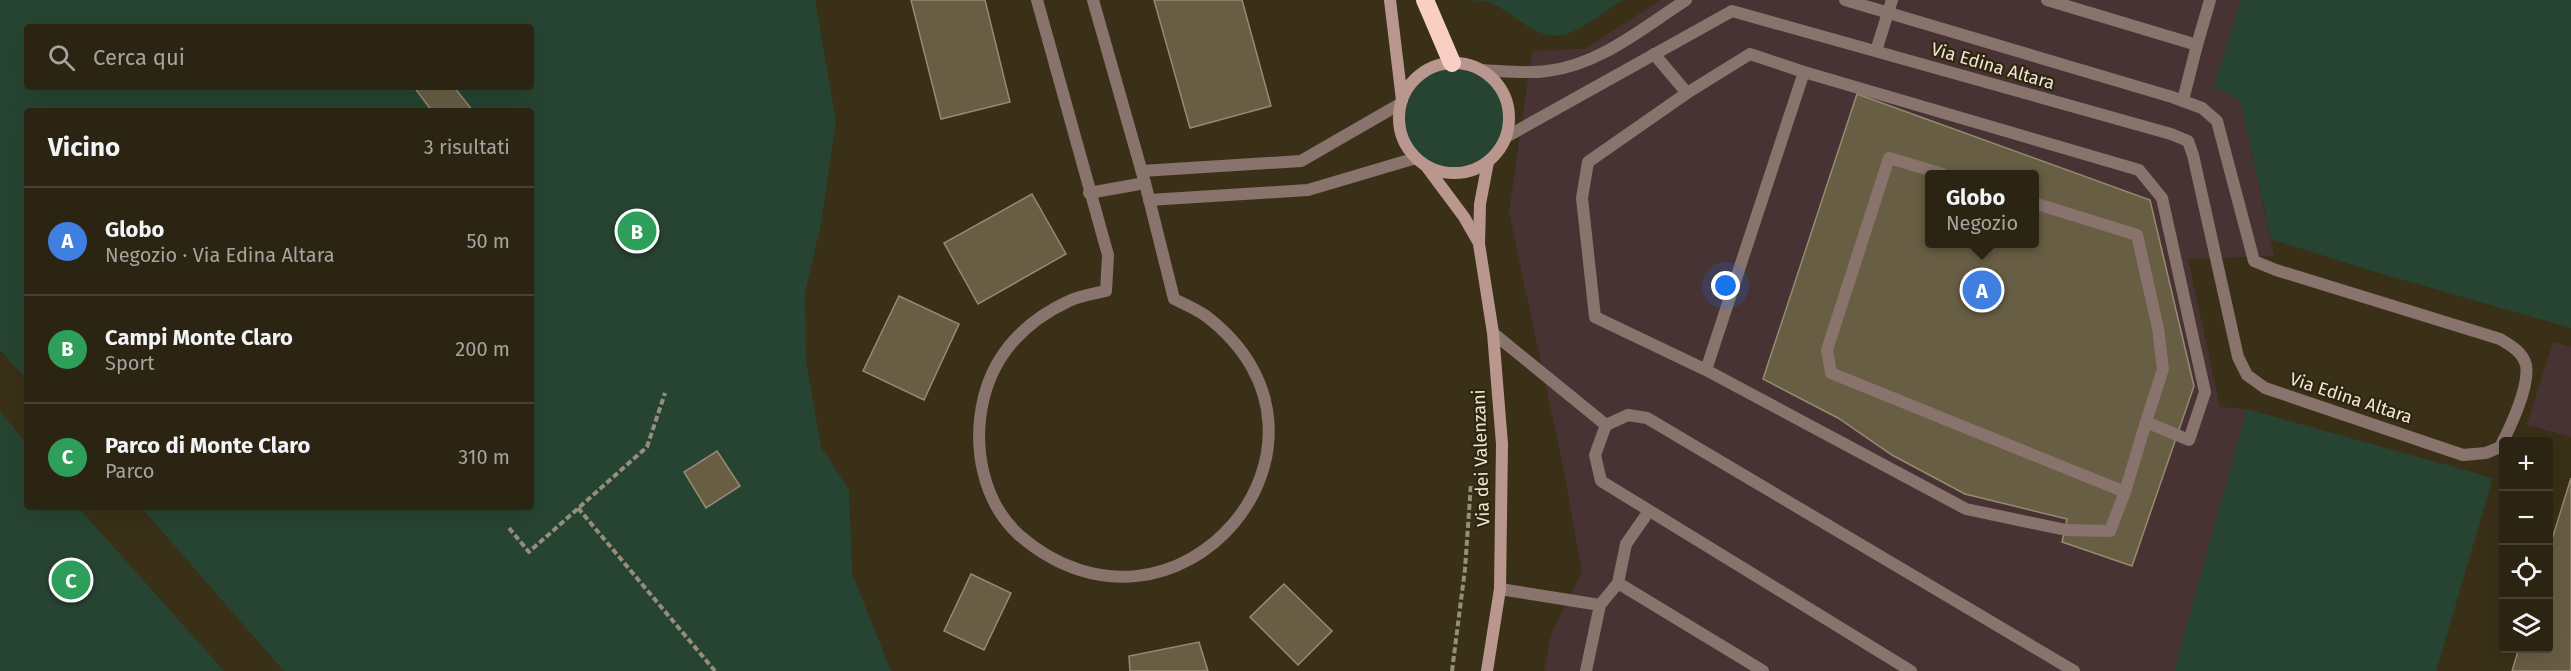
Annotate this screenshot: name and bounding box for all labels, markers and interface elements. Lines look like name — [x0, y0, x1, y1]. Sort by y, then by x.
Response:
search box — [24, 24, 534, 90]
street label: Via Edina Altara — [1929, 38, 2057, 94]
icon: search — [45, 41, 78, 74]
text: Cerca qui — [93, 44, 185, 71]
text: Vicino — [48, 132, 120, 163]
text: 3 risultati — [424, 135, 510, 159]
popup — [1925, 170, 2039, 248]
text: Globo — [1946, 184, 2005, 211]
pin: B — [618, 208, 656, 254]
text: Negozio — [1946, 211, 2018, 235]
text: Globo — [105, 216, 164, 243]
text: A — [62, 229, 73, 253]
text: 50 m — [466, 229, 510, 253]
text: Negozio · Via Edina Altara — [105, 243, 335, 267]
pin: A — [1962, 268, 2002, 312]
your location — [1711, 271, 1740, 300]
text: Campi Monte Claro — [105, 324, 293, 351]
text: B — [61, 337, 74, 361]
text: 200 m — [455, 337, 510, 361]
text: Sport — [105, 351, 154, 375]
street label: Via Edina Altara — [2287, 368, 2415, 428]
street label: Via dei Valenzani — [1468, 389, 1494, 527]
text: Parco di Monte Claro — [105, 432, 310, 459]
map controls — [2499, 437, 2553, 653]
button: + — [2499, 437, 2553, 491]
text: C — [62, 445, 73, 469]
text: 310 m — [458, 445, 510, 469]
text: Parco — [105, 459, 154, 483]
button: − — [2499, 491, 2553, 545]
button: locate — [2499, 545, 2553, 599]
pin: C — [52, 558, 90, 602]
button: layers — [2499, 599, 2553, 653]

